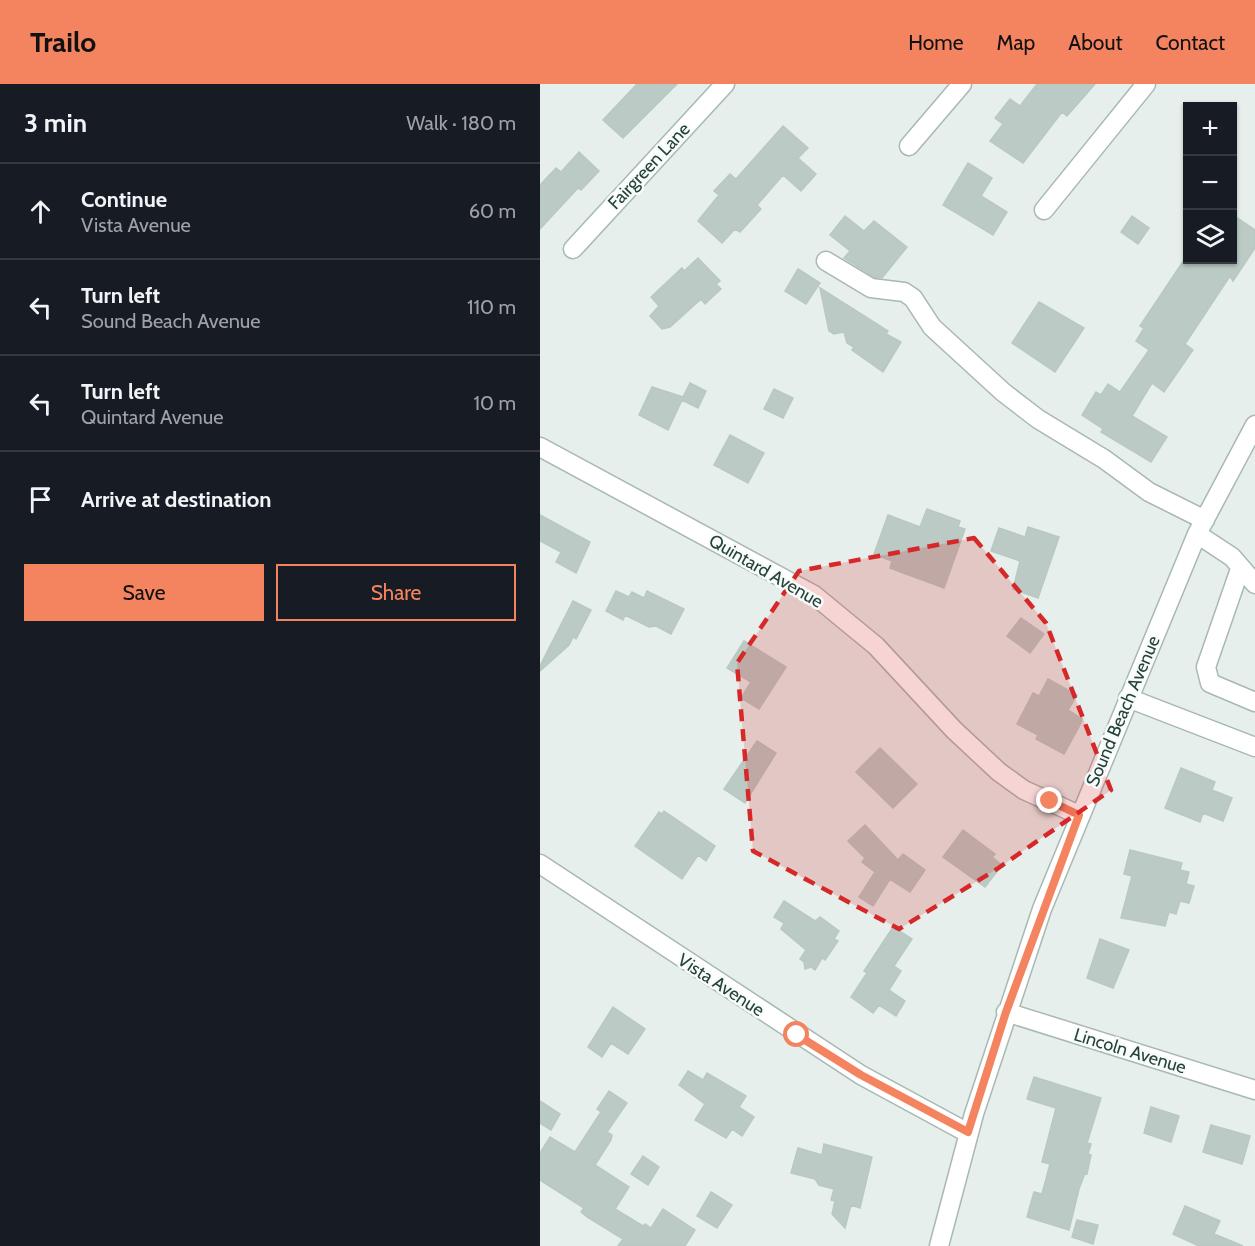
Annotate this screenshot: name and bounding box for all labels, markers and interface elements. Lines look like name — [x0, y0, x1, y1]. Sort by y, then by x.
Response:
text: Trailo — [30, 25, 96, 59]
text: Home — [908, 30, 964, 55]
text: Map — [997, 30, 1035, 55]
text: About — [1068, 30, 1122, 55]
text: Contact — [1155, 30, 1225, 55]
map controls — [1183, 102, 1237, 264]
button: + — [1183, 102, 1237, 156]
text: 3 min — [24, 107, 87, 139]
text: Walk · 180 m — [406, 111, 516, 135]
street label: Fairgreen Lane — [603, 118, 695, 214]
button: − — [1183, 156, 1237, 210]
text: Continue — [81, 186, 167, 213]
icon: ahead — [24, 195, 57, 228]
text: 60 m — [469, 199, 516, 223]
button: layers — [1183, 210, 1237, 264]
text: Vista Avenue — [81, 213, 191, 237]
text: Turn left — [81, 282, 160, 309]
icon: left — [24, 291, 57, 324]
text: 110 m — [467, 295, 516, 319]
text: Sound Beach Avenue — [81, 309, 261, 333]
text: Turn left — [81, 378, 160, 405]
icon: left — [24, 387, 57, 420]
text: 10 m — [473, 391, 516, 415]
text: Quintard Avenue — [81, 405, 223, 429]
icon: arrive — [24, 483, 57, 516]
text: Arrive at destination — [81, 486, 271, 513]
street label: Quintard Avenue — [705, 529, 827, 613]
button: Save — [24, 564, 264, 621]
button: Share — [276, 564, 516, 621]
street label: Sound Beach Avenue — [1081, 632, 1165, 790]
route end — [1036, 787, 1062, 813]
street label: Vista Avenue — [674, 949, 768, 1021]
route start — [783, 1021, 809, 1047]
street label: Lincoln Avenue — [1071, 1023, 1189, 1079]

